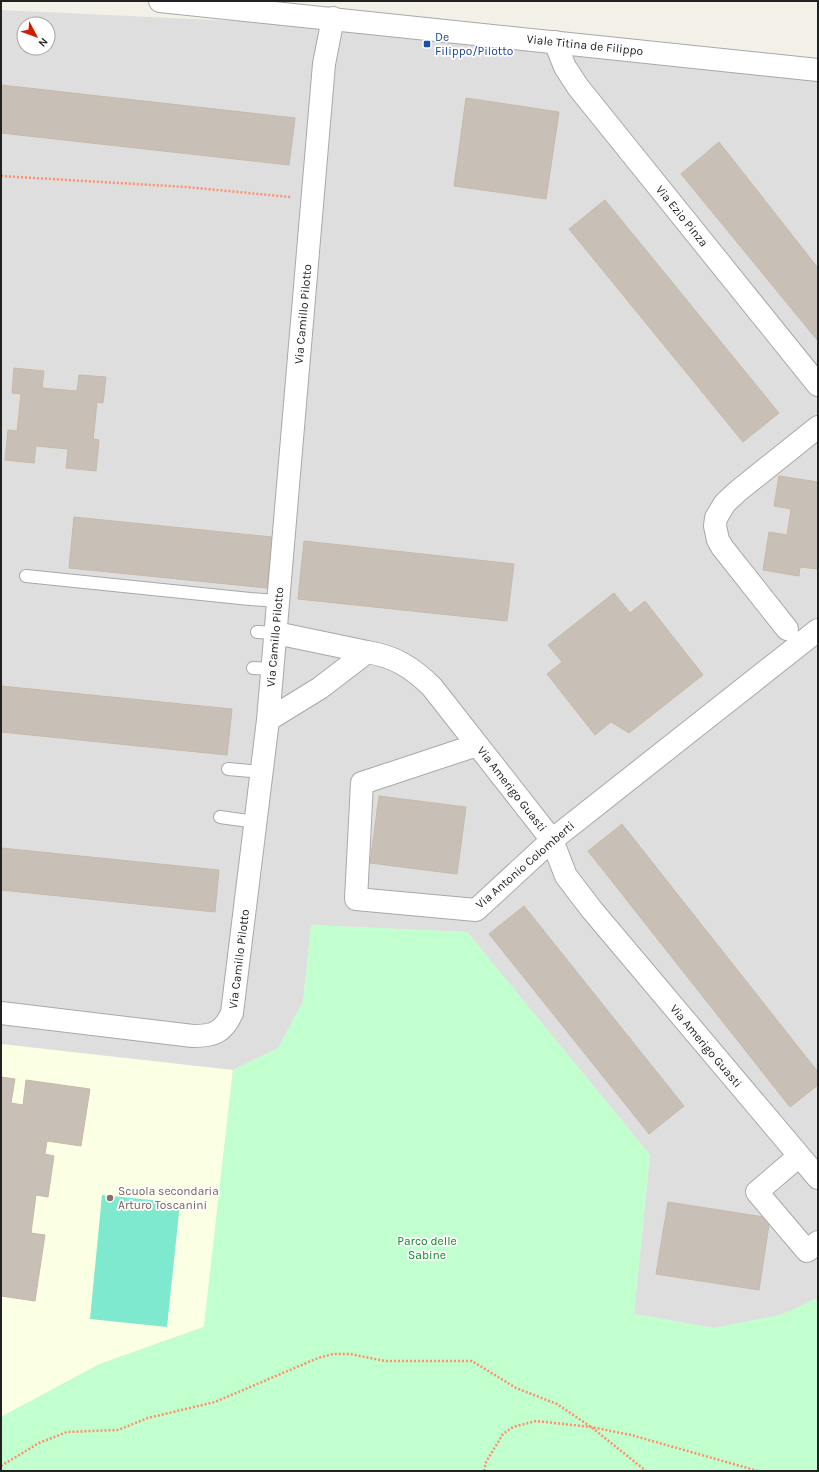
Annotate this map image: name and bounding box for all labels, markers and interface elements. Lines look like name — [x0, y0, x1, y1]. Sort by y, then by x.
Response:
north arrow — [16, 16, 56, 56]
place label: De Filippo/Pilotto — [435, 30, 513, 58]
street label: Viale Titina de Filippo — [526, 32, 644, 58]
text: N — [36, 35, 51, 49]
marker: De Filippo/Pilotto — [422, 39, 432, 49]
street label: Via Ezio Pinza — [653, 182, 711, 250]
street label: Via Camillo Pilotto — [292, 263, 314, 365]
street label: Via Camillo Pilotto — [264, 586, 286, 688]
street label: Via Amerigo Guasti — [474, 744, 550, 834]
street label: Via Antonio Colomberti — [473, 818, 577, 912]
street label: Via Camillo Pilotto — [226, 908, 252, 1010]
street label: Via Amerigo Guasti — [667, 1002, 745, 1090]
place label: Scuola secondaria Arturo Toscanini — [118, 1184, 219, 1212]
marker: Scuola secondaria Arturo Toscanini — [105, 1193, 115, 1203]
park label: Parco delle Sabine — [397, 1234, 457, 1262]

